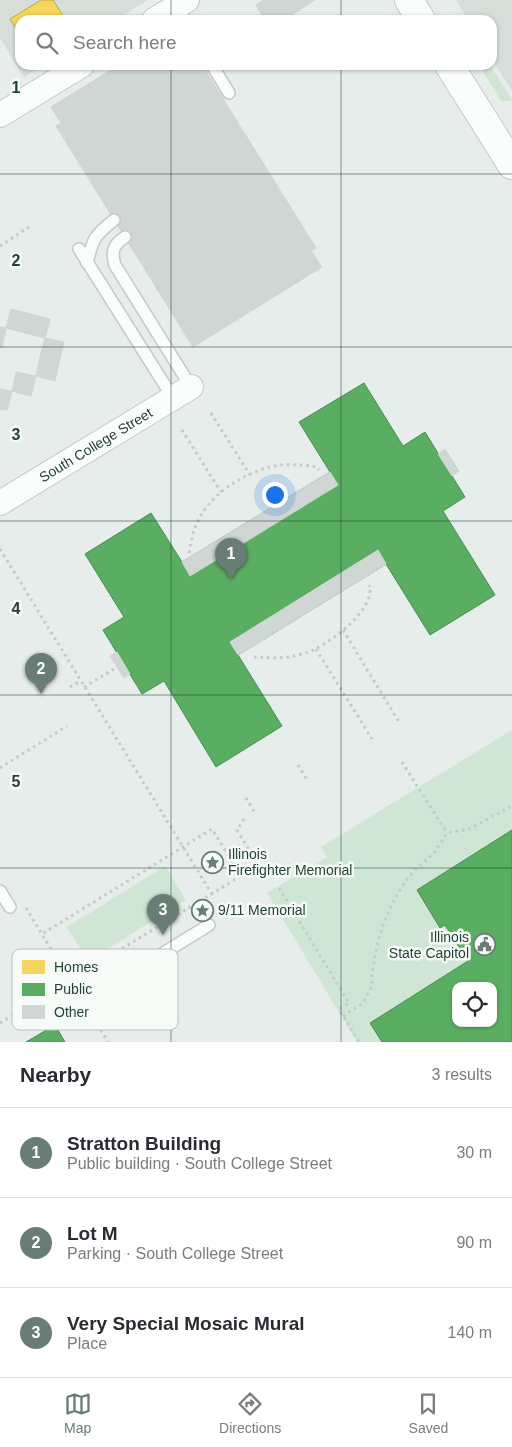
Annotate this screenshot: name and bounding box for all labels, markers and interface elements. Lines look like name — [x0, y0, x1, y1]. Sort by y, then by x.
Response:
search box — [15, 15, 497, 70]
icon: search — [33, 29, 61, 57]
text: Search here — [73, 32, 177, 53]
text: 1 — [12, 79, 21, 96]
text: 2 — [12, 252, 21, 269]
street label: South College Street — [36, 404, 155, 485]
text: 3 — [12, 426, 21, 443]
your location — [262, 482, 288, 508]
pin: 1 — [215, 538, 247, 579]
text: 4 — [12, 600, 21, 617]
pin: 2 — [25, 653, 57, 694]
text: 5 — [12, 773, 21, 790]
place label: Illinois Firefighter Memorial — [228, 846, 352, 878]
place icon: Illinois Firefighter Memorial — [200, 850, 224, 874]
pin: 3 — [147, 894, 179, 935]
place icon: 9/11 Memorial — [190, 898, 214, 922]
place label: 9/11 Memorial — [218, 902, 306, 918]
place label: Illinois State Capitol — [389, 929, 469, 961]
public building icon: Illinois State Capitol — [473, 933, 497, 957]
legend — [12, 949, 178, 1030]
text: Homes — [54, 959, 98, 975]
text: Public — [54, 981, 92, 997]
map controls — [452, 982, 497, 1027]
button: locate — [452, 982, 497, 1027]
text: Other — [54, 1004, 89, 1020]
text: Nearby — [20, 1063, 91, 1086]
text: 3 results — [432, 1066, 492, 1083]
text: Stratton Building — [67, 1133, 221, 1154]
text: 1 — [32, 1144, 40, 1161]
text: 30 m — [456, 1144, 492, 1161]
text: Public building · South College Street — [67, 1155, 332, 1172]
text: Lot M — [67, 1223, 118, 1244]
text: 2 — [32, 1234, 40, 1251]
text: 90 m — [456, 1234, 492, 1251]
text: Parking · South College Street — [67, 1245, 283, 1262]
text: Very Special Mosaic Mural — [67, 1313, 305, 1334]
text: 3 — [32, 1324, 40, 1341]
text: 140 m — [448, 1324, 492, 1341]
text: Place — [67, 1335, 107, 1352]
tab: Map — [64, 1390, 92, 1436]
tab: Directions — [219, 1390, 281, 1436]
tab: Saved — [409, 1390, 448, 1436]

